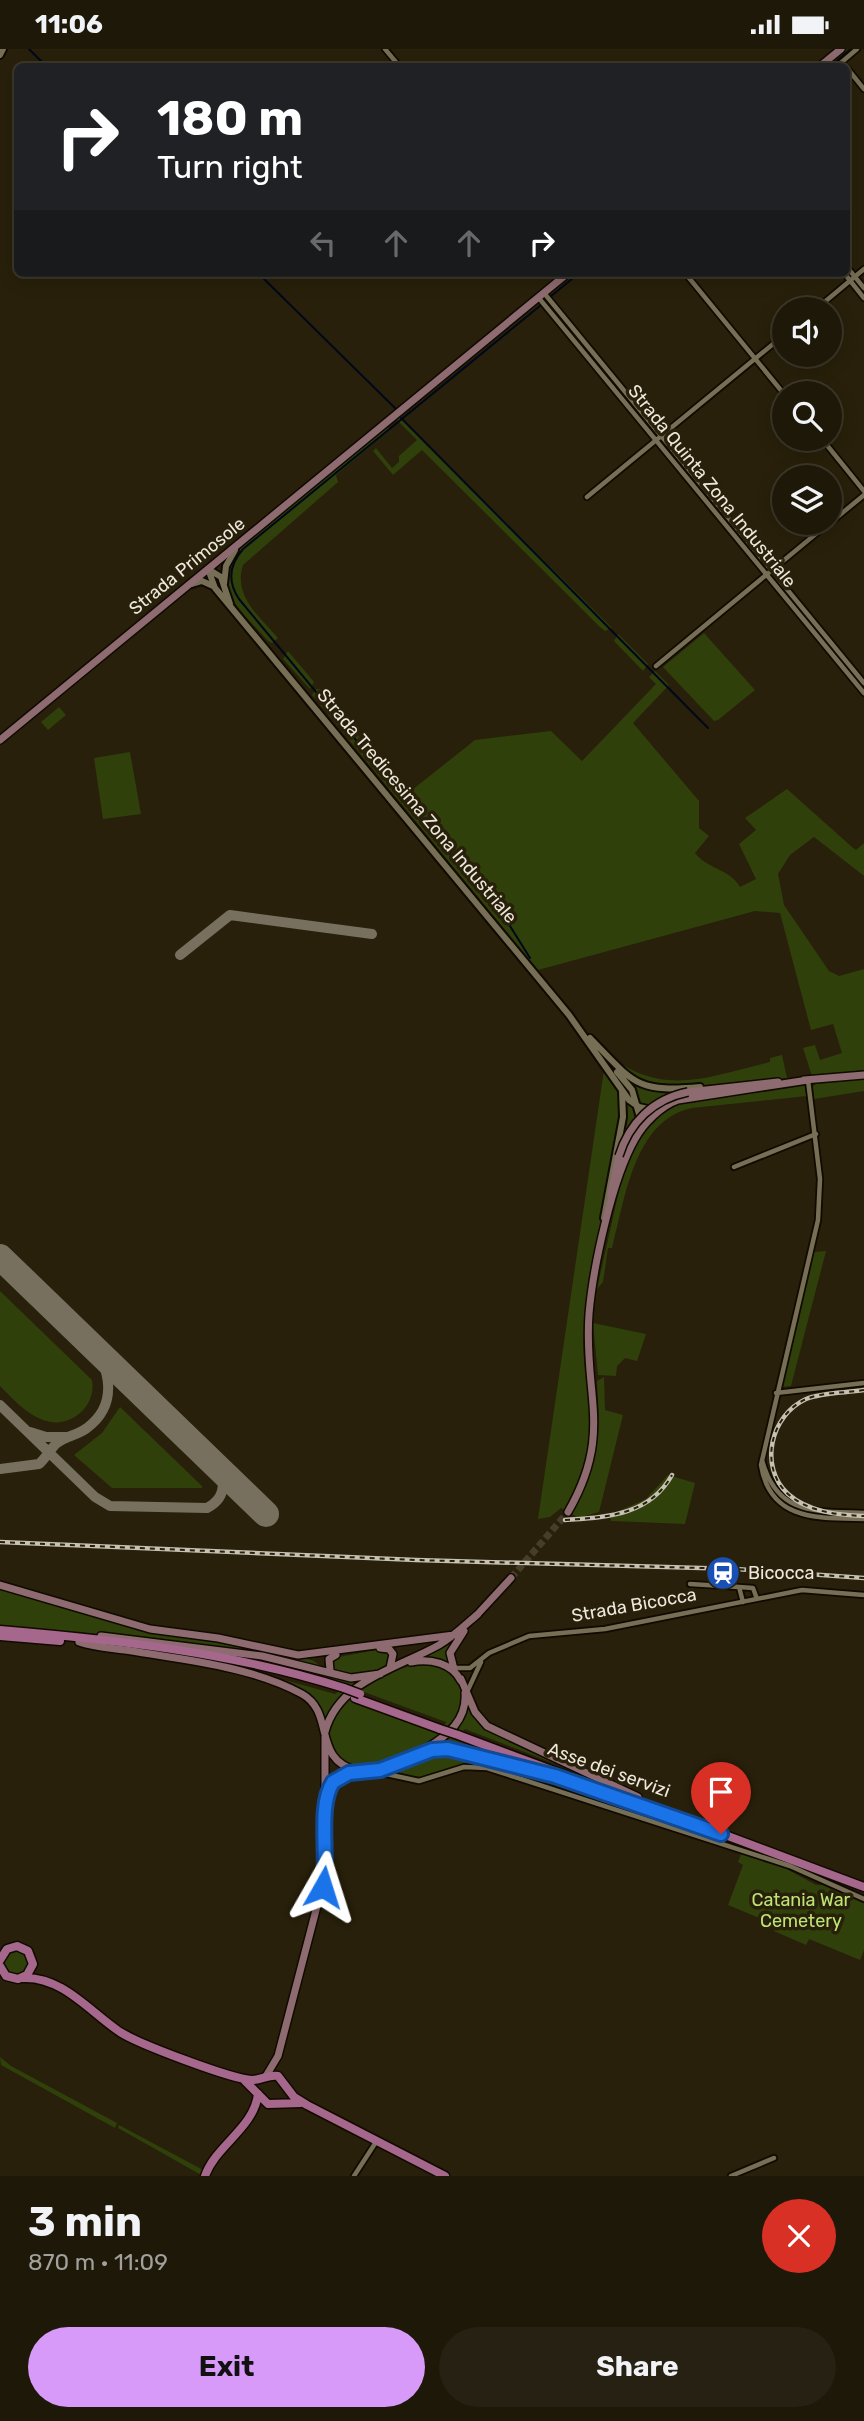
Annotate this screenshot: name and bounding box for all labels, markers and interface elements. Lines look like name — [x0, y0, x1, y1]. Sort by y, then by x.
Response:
text: 11:06 — [35, 9, 103, 40]
text: 180 m — [157, 89, 303, 147]
icon: right — [42, 91, 133, 182]
text: Turn right — [157, 148, 302, 186]
icon: left — [304, 224, 342, 262]
icon: ahead — [377, 224, 415, 262]
icon: ahead — [450, 224, 488, 262]
icon: right — [523, 224, 561, 262]
map controls — [772, 297, 842, 535]
button: sound — [772, 297, 842, 367]
street label: Strada Quinta Zona Industriale — [623, 380, 801, 592]
button: search — [772, 381, 842, 451]
button: layers — [772, 465, 842, 535]
street label: Strada Primosole — [125, 512, 249, 620]
street label: Strada Tredicesima Zona Industriale — [312, 684, 522, 928]
station icon: Bicocca — [704, 1554, 742, 1592]
place label: Bicocca — [748, 1562, 814, 1584]
street label: Strada Bicocca — [570, 1583, 698, 1627]
street label: Asse dei servizi — [545, 1738, 673, 1802]
pin — [691, 1762, 751, 1834]
icon: arrive — [702, 1773, 740, 1811]
position arrow — [286, 1850, 360, 1924]
park label: Catania War Cemetery — [752, 1889, 851, 1932]
text: 3 min — [28, 2197, 142, 2247]
button: close — [762, 2199, 836, 2273]
text: 870 m · 11:09 — [28, 2248, 168, 2276]
button: Exit — [28, 2327, 425, 2407]
button: Share — [439, 2327, 836, 2407]

